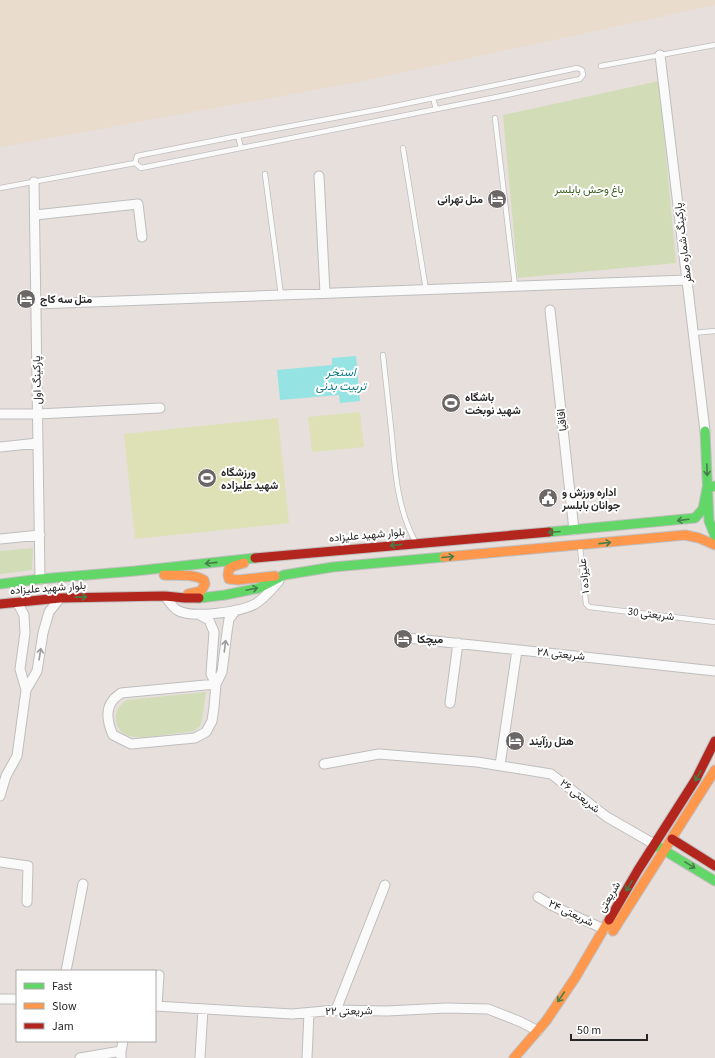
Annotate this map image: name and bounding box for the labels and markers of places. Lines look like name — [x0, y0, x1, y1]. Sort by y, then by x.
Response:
hotel icon: متل تهرانی — [486, 188, 508, 210]
place label: متل تهرانی — [437, 192, 483, 207]
hotel icon: متل سه کاج — [15, 288, 37, 310]
place label: متل سه کاج — [40, 292, 92, 307]
place label: باشگاه شهید نوبخت — [465, 390, 521, 418]
sports icon: باشگاه شهید نوبخت — [440, 392, 462, 414]
place label: ورزشگاه شهید علیزاده — [221, 465, 279, 493]
sports icon: ورزشگاه شهید علیزاده — [196, 467, 218, 489]
place label: اداره ورزش و جوانان بابلسر — [561, 485, 621, 513]
public building icon: اداره ورزش و جوانان بابلسر — [537, 487, 559, 509]
hotel icon: میچکا — [392, 628, 414, 650]
place label: میچکا — [417, 632, 443, 647]
hotel icon: هتل رزآیند — [504, 730, 526, 752]
place label: هتل رزآیند — [529, 734, 574, 749]

